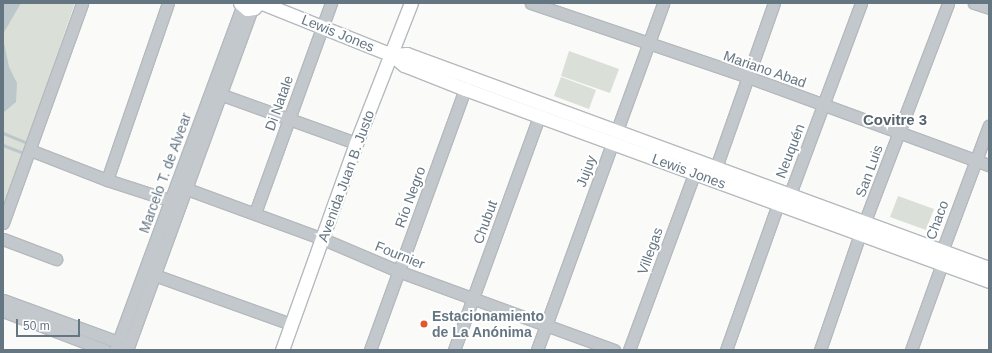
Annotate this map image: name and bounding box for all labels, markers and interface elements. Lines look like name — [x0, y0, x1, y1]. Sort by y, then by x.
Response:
street label: Lewis Jones — [299, 11, 377, 55]
street label: Mariano Abad — [721, 47, 809, 91]
street label: Di Natale — [261, 73, 297, 133]
street label: Avenida Juan B. Justo — [314, 108, 378, 244]
street label: Marcelo T. de Alvear — [135, 110, 195, 236]
district label: Covitre 3 — [863, 111, 927, 129]
street label: Neuquén — [772, 121, 808, 181]
street label: San Luis — [852, 143, 886, 199]
street label: Lewis Jones — [650, 150, 728, 192]
street label: Jujuy — [573, 153, 599, 189]
street label: Río Negro — [391, 164, 429, 230]
street label: Chubut — [469, 198, 501, 246]
street label: Chaco — [922, 198, 952, 242]
street label: Villegas — [634, 225, 666, 277]
street label: Fournier — [373, 237, 427, 273]
place label: Estacionamiento de La Anónima — [432, 308, 544, 340]
scale bar — [18, 311, 82, 337]
text: 50 m — [23, 319, 50, 333]
marker: Estacionamiento de La Anónima — [419, 319, 429, 329]

